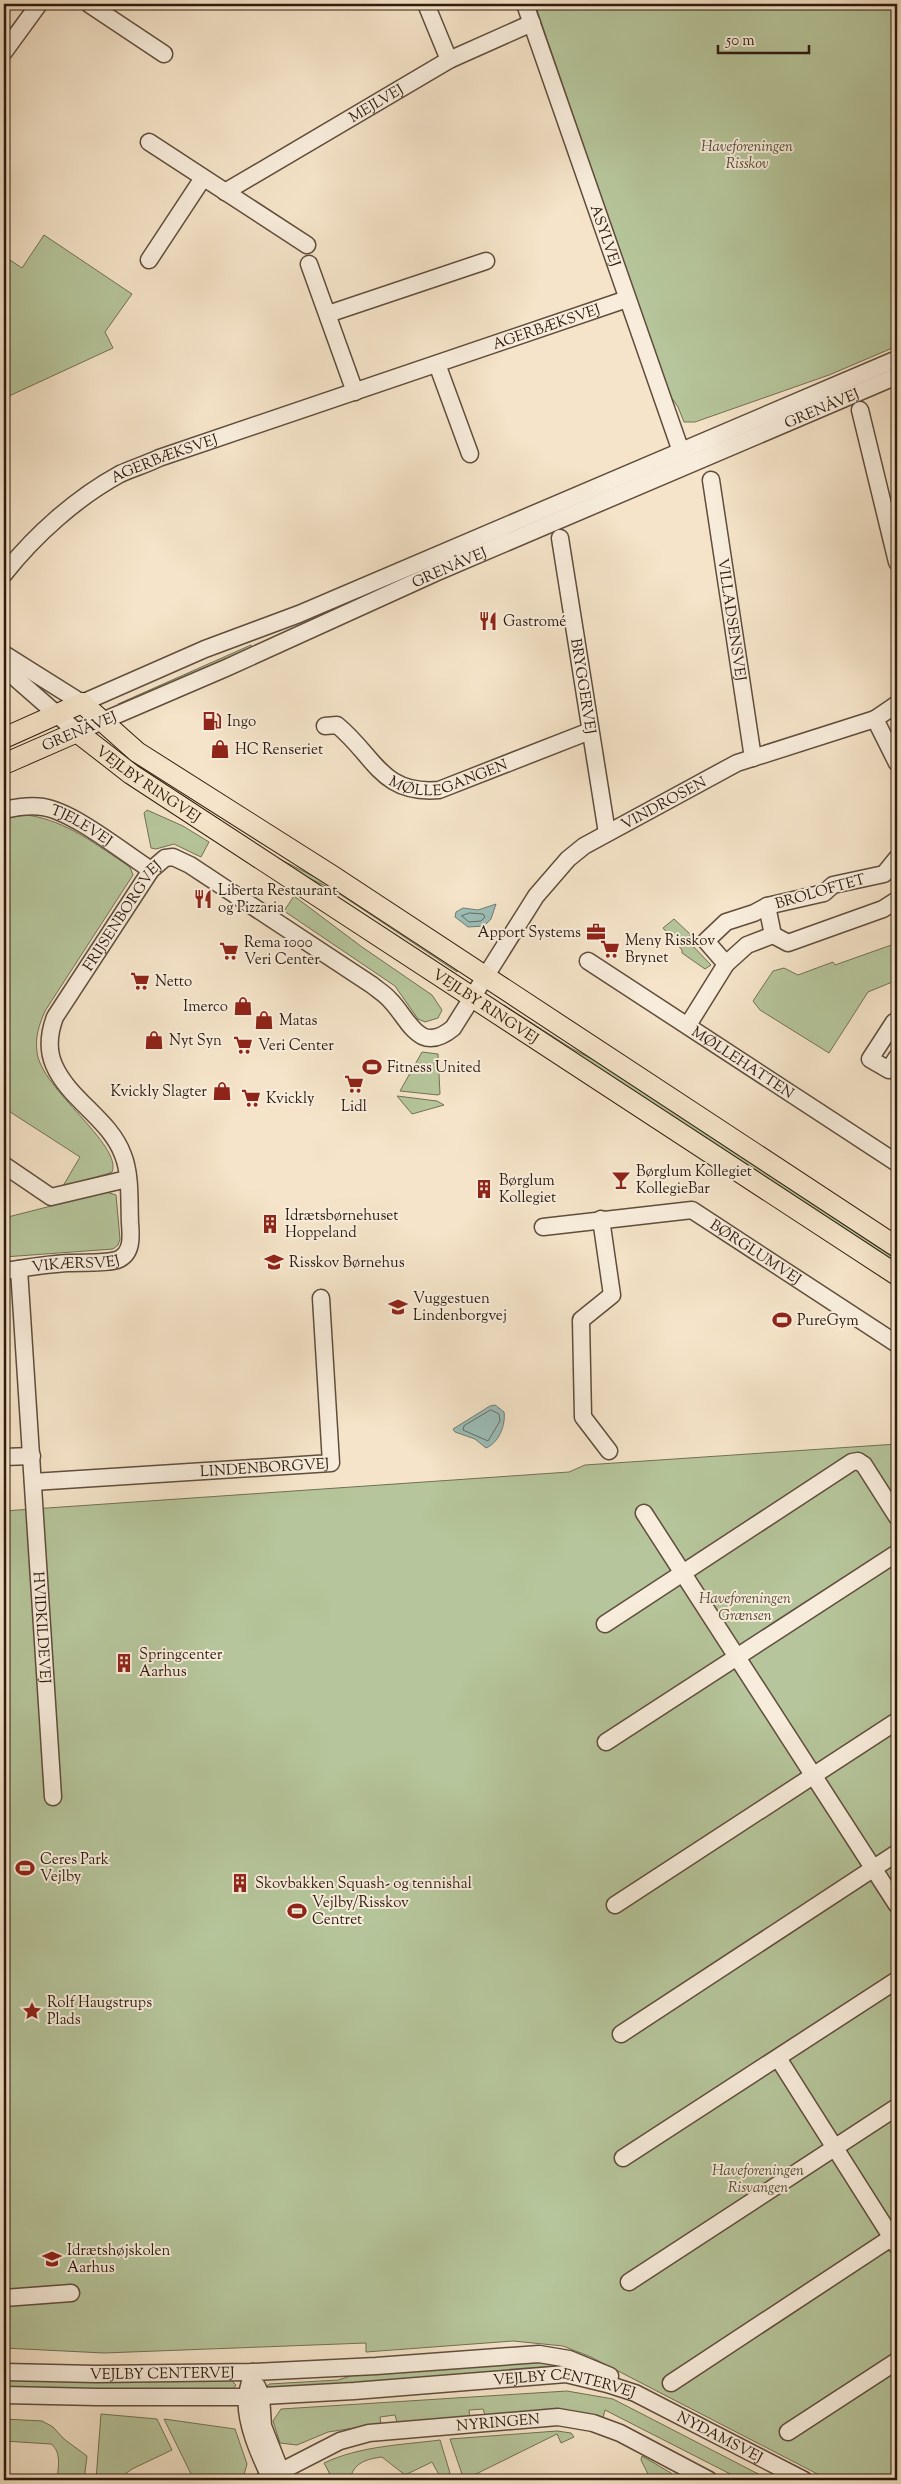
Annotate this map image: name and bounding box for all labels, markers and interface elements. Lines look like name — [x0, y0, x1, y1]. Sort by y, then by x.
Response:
scale bar — [718, 22, 810, 54]
text: 50 m — [725, 31, 755, 52]
street label: MEJLVEJ — [345, 80, 408, 129]
park label: Haveforeningen Risskov — [701, 137, 793, 175]
street label: ASYLVEJ — [584, 202, 625, 270]
street label: AGERBÆKSVEJ — [490, 300, 604, 356]
street label: GRENÅVEJ — [781, 384, 863, 435]
street label: AGERBÆKSVEJ — [107, 430, 221, 489]
street label: GRENÅVEJ — [409, 543, 491, 594]
street label: VILLADSENSVEJ — [711, 557, 750, 683]
restaurant icon: Gastromé — [477, 610, 499, 632]
place label: Gastromé — [503, 612, 566, 633]
street label: BRYGGERVEJ — [564, 637, 600, 736]
street label: GRENÅVEJ — [39, 706, 121, 758]
fuel station icon: Ingo — [201, 710, 223, 732]
place label: Ingo — [227, 712, 256, 733]
shop icon: HC Renseriet — [209, 738, 231, 760]
place label: HC Renseriet — [235, 740, 323, 761]
street label: VEJLBY RINGVEJ — [91, 741, 205, 829]
street label: MØLLEGANGEN — [384, 755, 511, 802]
street label: VINDROSEN — [618, 773, 711, 836]
street label: TJELEVEJ — [47, 801, 116, 852]
street label: FRIJSENBORGVEJ — [79, 856, 167, 976]
street label: BROLOFTET — [773, 869, 868, 915]
place label: Liberta Restaurant og Pizzaria — [218, 881, 337, 919]
restaurant icon: Liberta Restaurant og Pizzaria — [192, 888, 214, 910]
office icon: Apport Systems — [585, 921, 607, 943]
place label: Apport Systems — [478, 923, 581, 944]
place label: Meny Risskov Brynet — [625, 931, 715, 969]
place label: Rema 1000 Veri Center — [244, 933, 320, 971]
supermarket icon: Meny Risskov Brynet — [599, 938, 621, 960]
supermarket icon: Rema 1000 Veri Center — [218, 940, 240, 962]
street label: VEJLBY RINGVEJ — [428, 965, 543, 1050]
supermarket icon: Netto — [129, 970, 151, 992]
place label: Netto — [155, 972, 192, 993]
shop icon: Imerco — [232, 995, 254, 1017]
place label: Imerco — [183, 997, 228, 1018]
shop icon: Matas — [253, 1009, 275, 1031]
place label: Matas — [279, 1011, 318, 1032]
street label: MØLLEHATTEN — [687, 1022, 797, 1105]
shop icon: Nyt Syn — [143, 1029, 165, 1051]
place label: Nyt Syn — [169, 1031, 222, 1052]
supermarket icon: Veri Center — [232, 1034, 254, 1056]
place label: Veri Center — [258, 1036, 334, 1057]
sports icon: Fitness United — [361, 1056, 383, 1078]
place label: Fitness United — [387, 1058, 481, 1079]
supermarket icon: Lidl — [343, 1073, 365, 1095]
shop icon: Kvickly Slagter — [211, 1080, 233, 1102]
place label: Kvickly Slagter — [110, 1082, 207, 1103]
supermarket icon: Kvickly — [240, 1087, 262, 1109]
place label: Kvickly — [266, 1089, 315, 1110]
place label: Lidl — [341, 1097, 367, 1118]
place label: Børglum Kollegiet KollegieBar — [636, 1162, 752, 1200]
bar icon: Børglum Kollegiet KollegieBar — [610, 1169, 632, 1191]
place label: Børglum Kollegiet — [499, 1171, 556, 1209]
building icon: Børglum Kollegiet — [473, 1178, 495, 1200]
place label: Idrætsbørnehuset Hoppeland — [285, 1206, 398, 1244]
building icon: Idrætsbørnehuset Hoppeland — [259, 1213, 281, 1235]
street label: BØRGLUMVEJ — [705, 1215, 805, 1291]
street label: VIKÆRSVEJ — [31, 1251, 123, 1279]
school or university icon: Risskov Børnehus — [263, 1251, 285, 1273]
place label: Risskov Børnehus — [289, 1253, 405, 1274]
place label: Vuggestuen Lindenborgvej — [413, 1289, 507, 1327]
school or university icon: Vuggestuen Lindenborgvej — [387, 1296, 409, 1318]
sports icon: PureGym — [771, 1309, 793, 1331]
place label: PureGym — [797, 1311, 859, 1332]
street label: LINDENBORGVEJ — [199, 1454, 330, 1483]
street label: HVIDKILDEVEJ — [26, 1571, 55, 1685]
park label: Haveforeningen Grænsen — [699, 1589, 791, 1627]
place label: Springcenter Aarhus — [139, 1645, 223, 1683]
building icon: Springcenter Aarhus — [113, 1652, 135, 1674]
place label: Ceres Park Vejlby — [40, 1850, 109, 1888]
sports icon: Ceres Park Vejlby — [14, 1857, 36, 1879]
building icon: Skovbakken Squash- og tennishal — [229, 1872, 251, 1894]
place label: Skovbakken Squash- og tennishal — [255, 1874, 472, 1895]
place label: Vejlby/Risskov Centret — [312, 1893, 409, 1931]
sports icon: Vejlby/Risskov Centret — [286, 1900, 308, 1922]
place label: Rolf Haugstrups Plads — [47, 1993, 152, 2031]
place icon: Rolf Haugstrups Plads — [21, 2000, 43, 2022]
park label: Haveforeningen Risvangen — [712, 2161, 804, 2199]
place label: Idrætshøjskolen Aarhus — [67, 2241, 171, 2279]
school or university icon: Idrætshøjskolen Aarhus — [41, 2248, 63, 2270]
street label: VEJLBY CENTERVEJ — [89, 2363, 235, 2386]
street label: VEJLBY CENTERVEJ — [492, 2364, 638, 2405]
street label: NYDAMSVEJ — [673, 2407, 766, 2469]
street label: NYRINGEN — [456, 2410, 541, 2438]

